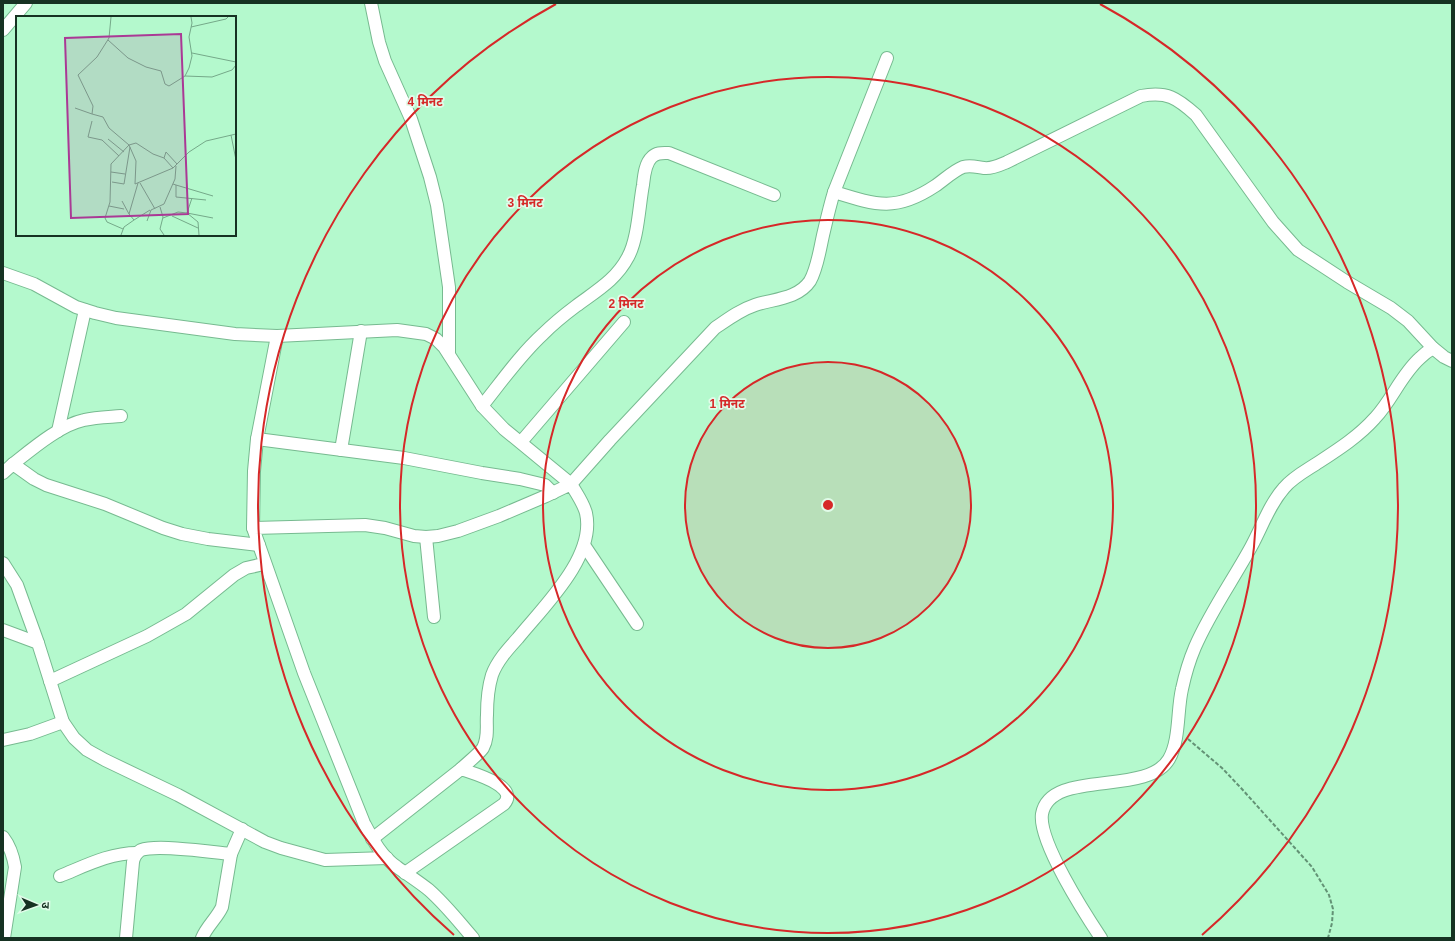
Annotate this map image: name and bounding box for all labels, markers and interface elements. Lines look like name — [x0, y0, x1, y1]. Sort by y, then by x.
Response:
inset map — [16, 16, 236, 236]
text: 4 मिनट — [407, 94, 443, 109]
text: 3 मिनट — [507, 195, 543, 210]
text: 2 मिनट — [608, 296, 644, 311]
text: 1 मिनट — [709, 396, 745, 411]
centre of rings — [821, 498, 835, 512]
north arrow — [16, 885, 56, 925]
text: उ — [40, 902, 52, 909]

